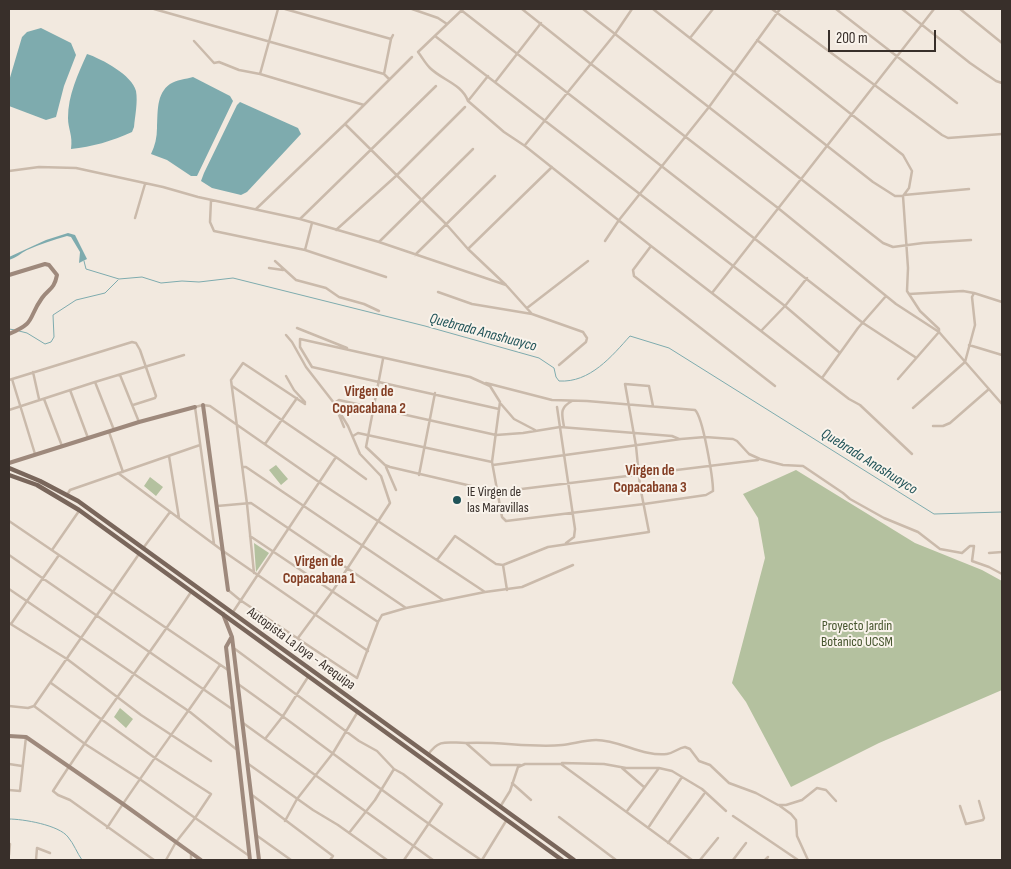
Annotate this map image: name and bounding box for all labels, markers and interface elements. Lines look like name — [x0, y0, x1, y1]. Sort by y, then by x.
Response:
scale bar — [831, 20, 938, 52]
text: 200 m — [836, 29, 868, 48]
water label: Quebrada Anashuayco — [427, 310, 539, 356]
district label: Virgen de Copacabana 2 — [332, 383, 406, 418]
water label: Quebrada Anashuayco — [818, 425, 920, 499]
district label: Virgen de Copacabana 3 — [613, 462, 687, 497]
place label: IE Virgen de las Maravillas — [467, 484, 529, 516]
marker: IE Virgen de las Maravillas — [451, 494, 463, 506]
district label: Virgen de Copacabana 1 — [283, 553, 355, 588]
street label: Autopista La Joya - Arequipa — [244, 604, 358, 694]
park label: Proyecto Jardin Botanico UCSM — [821, 618, 893, 650]

